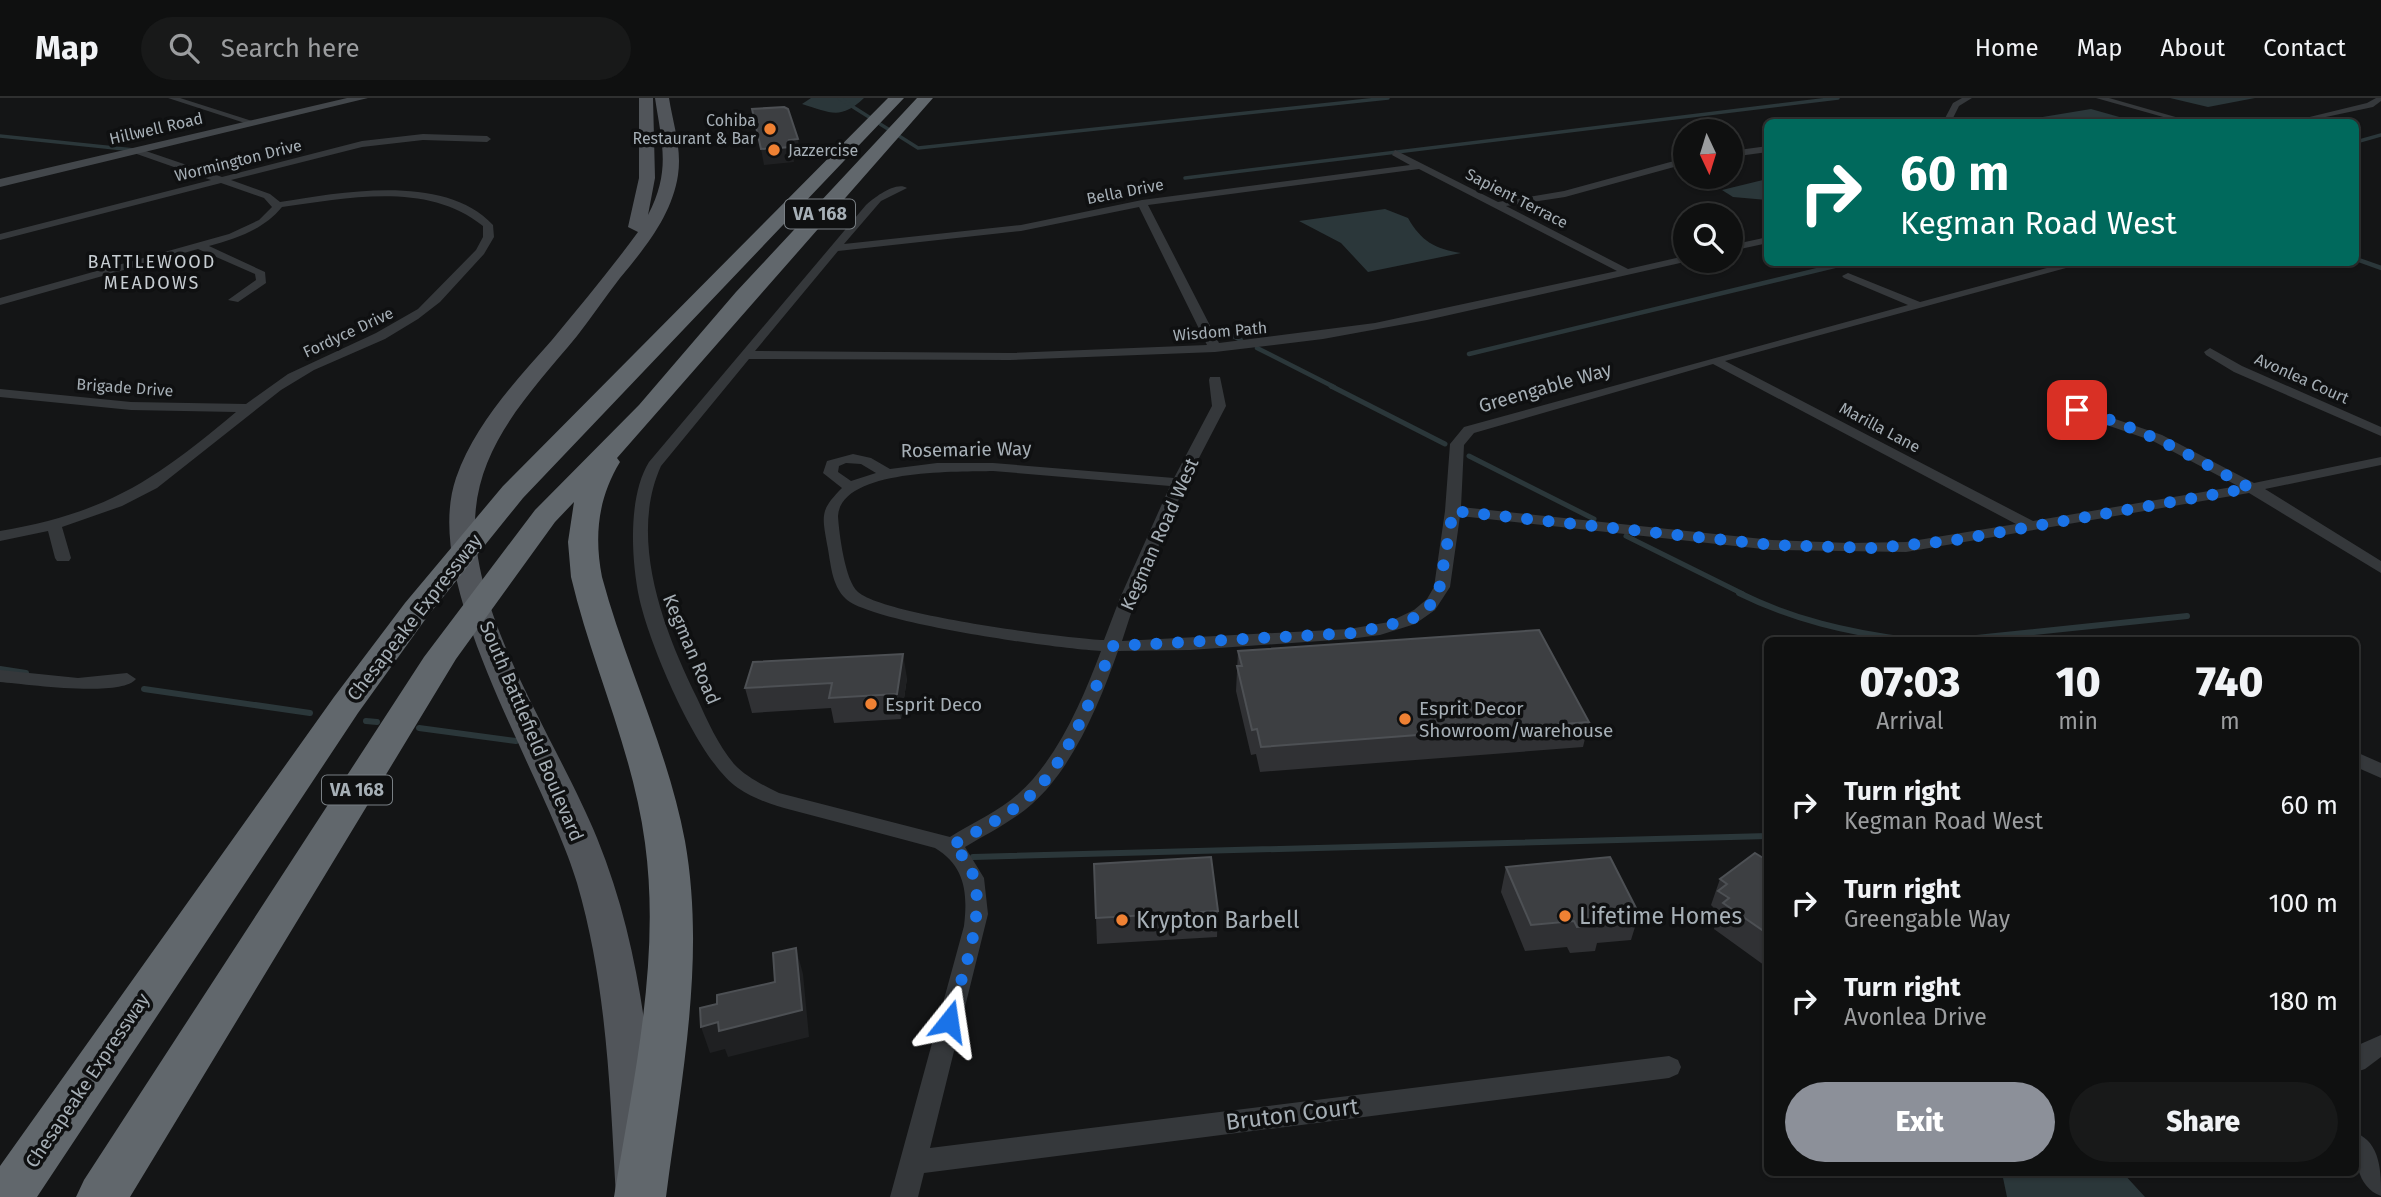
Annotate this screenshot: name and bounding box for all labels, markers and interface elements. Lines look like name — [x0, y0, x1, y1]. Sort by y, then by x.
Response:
search box — [141, 17, 631, 80]
text: Map — [35, 28, 99, 68]
icon: search — [165, 29, 203, 67]
text: Search here — [221, 33, 360, 64]
text: Home — [1975, 34, 2039, 62]
text: Map — [2077, 34, 2123, 62]
text: About — [2161, 34, 2225, 62]
text: Contact — [2263, 34, 2346, 62]
street label: Hillwell Road — [107, 108, 205, 148]
place label: Cohiba Restaurant & Bar — [632, 111, 757, 148]
north arrow — [1673, 119, 1743, 189]
map controls — [1673, 119, 1743, 273]
marker: Cohiba Restaurant & Bar — [762, 121, 778, 137]
street label: Wormington Drive — [173, 135, 304, 185]
place label: Jazzercise — [788, 141, 858, 160]
marker: Jazzercise — [766, 142, 782, 158]
text: 60 m — [1900, 144, 2009, 203]
icon: right — [1785, 147, 1876, 238]
street label: Sapient Terrace — [1462, 165, 1571, 232]
street label: Bella Drive — [1085, 175, 1165, 208]
road number: VA 168 — [785, 200, 855, 229]
button: search — [1673, 203, 1743, 273]
text: Kegman Road West — [1900, 204, 2177, 242]
district label: BATTLEWOOD MEADOWS — [88, 251, 216, 294]
street label: Fordyce Drive — [300, 303, 396, 362]
street label: Wisdom Path — [1172, 318, 1268, 345]
street label: Avonlea Court — [2252, 349, 2352, 408]
street label: Greengable Way — [1476, 357, 1615, 417]
street label: Brigade Drive — [76, 375, 174, 400]
pin — [2047, 380, 2107, 440]
icon: arrive — [2058, 391, 2096, 429]
street label: Marilla Lane — [1836, 398, 1923, 457]
street label: Rosemarie Way — [900, 437, 1032, 462]
street label: Kegman Road West — [1116, 454, 1203, 614]
street label: Chesapeake Expressway — [342, 529, 487, 705]
street label: Kegman Road — [658, 591, 725, 708]
street label: South Battlefield Boulevard — [475, 618, 588, 845]
text: 07:03 — [1860, 657, 1960, 707]
text: 10 — [2056, 657, 2101, 707]
text: 740 — [2196, 657, 2263, 707]
place label: Esprit Deco — [885, 693, 982, 716]
marker: Esprit Deco — [863, 696, 879, 712]
place label: Esprit Decor Showroom/warehouse — [1419, 697, 1613, 742]
text: Arrival — [1876, 707, 1944, 735]
text: min — [2058, 707, 2098, 735]
text: m — [2220, 707, 2240, 735]
marker: Esprit Decor Showroom/warehouse — [1397, 711, 1413, 727]
road number: VA 168 — [322, 776, 392, 804]
text: Turn right — [1844, 776, 1961, 807]
icon: right — [1785, 786, 1823, 824]
text: 60 m — [2280, 790, 2338, 821]
text: Kegman Road West — [1844, 807, 2043, 835]
text: Turn right — [1844, 874, 1961, 905]
icon: right — [1785, 884, 1823, 922]
text: 100 m — [2269, 888, 2338, 919]
place label: Lifetime Homes — [1579, 902, 1742, 930]
text: Greengable Way — [1844, 905, 2010, 933]
place label: Krypton Barbell — [1136, 906, 1300, 934]
marker: Lifetime Homes — [1557, 908, 1573, 924]
marker: Krypton Barbell — [1114, 912, 1130, 928]
text: Turn right — [1844, 972, 1961, 1003]
icon: right — [1785, 982, 1823, 1020]
position arrow — [912, 984, 986, 1058]
text: 180 m — [2269, 986, 2338, 1017]
street label: Chesapeake Expressway — [20, 988, 155, 1172]
text: Avonlea Drive — [1844, 1003, 1987, 1031]
button: Exit — [1785, 1082, 2055, 1162]
button: Share — [2069, 1082, 2338, 1162]
street label: Bruton Court — [1224, 1092, 1361, 1136]

